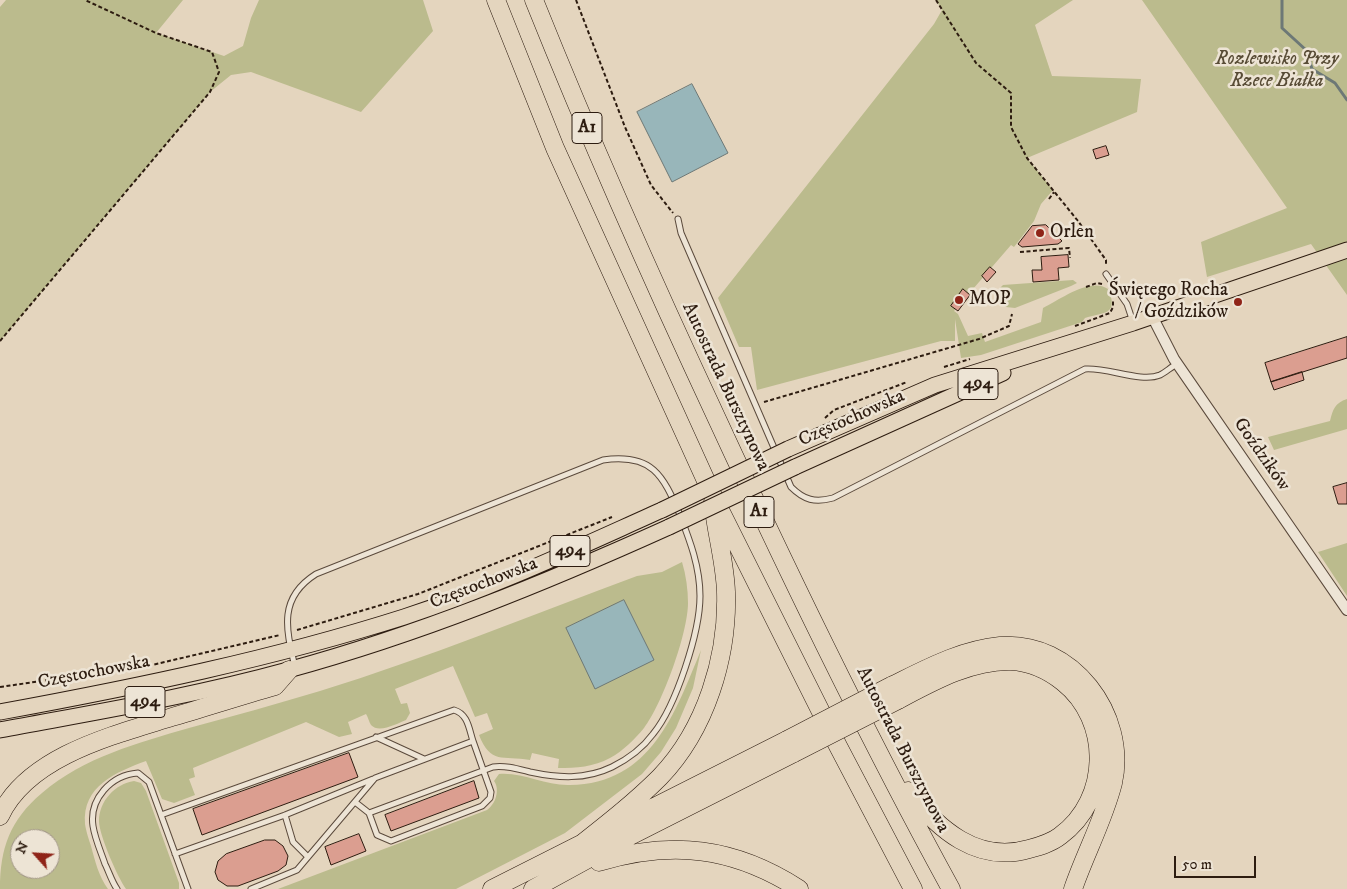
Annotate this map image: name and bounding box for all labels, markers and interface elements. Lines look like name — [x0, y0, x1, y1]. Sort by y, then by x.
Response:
park label: Rozlewisko Przy Rzece Białka — [1216, 49, 1338, 93]
road number: A1 — [572, 112, 602, 144]
place label: Orlen — [1050, 222, 1094, 244]
marker: Orlen — [1034, 227, 1046, 239]
place label: Świętego Rocha / Goździków — [1109, 280, 1228, 324]
place label: MOP — [969, 289, 1010, 311]
marker: MOP — [953, 294, 965, 306]
marker: Świętego Rocha / Goździków — [1232, 296, 1244, 308]
street label: Autostrada Bursztynowa — [676, 299, 774, 475]
road number: 494 — [958, 368, 998, 399]
street label: Częstochowska — [796, 385, 908, 453]
street label: Goździków — [1228, 414, 1294, 496]
road number: A1 — [744, 497, 774, 528]
road number: 494 — [550, 536, 590, 566]
street label: Częstochowska — [427, 553, 541, 615]
street label: Częstochowska — [36, 651, 152, 695]
street label: Autostrada Bursztynowa — [850, 663, 954, 837]
road number: 494 — [125, 686, 165, 718]
north arrow — [10, 829, 60, 879]
text: N — [12, 839, 33, 857]
scale bar — [1177, 846, 1260, 878]
text: 50 m — [1182, 855, 1212, 874]

